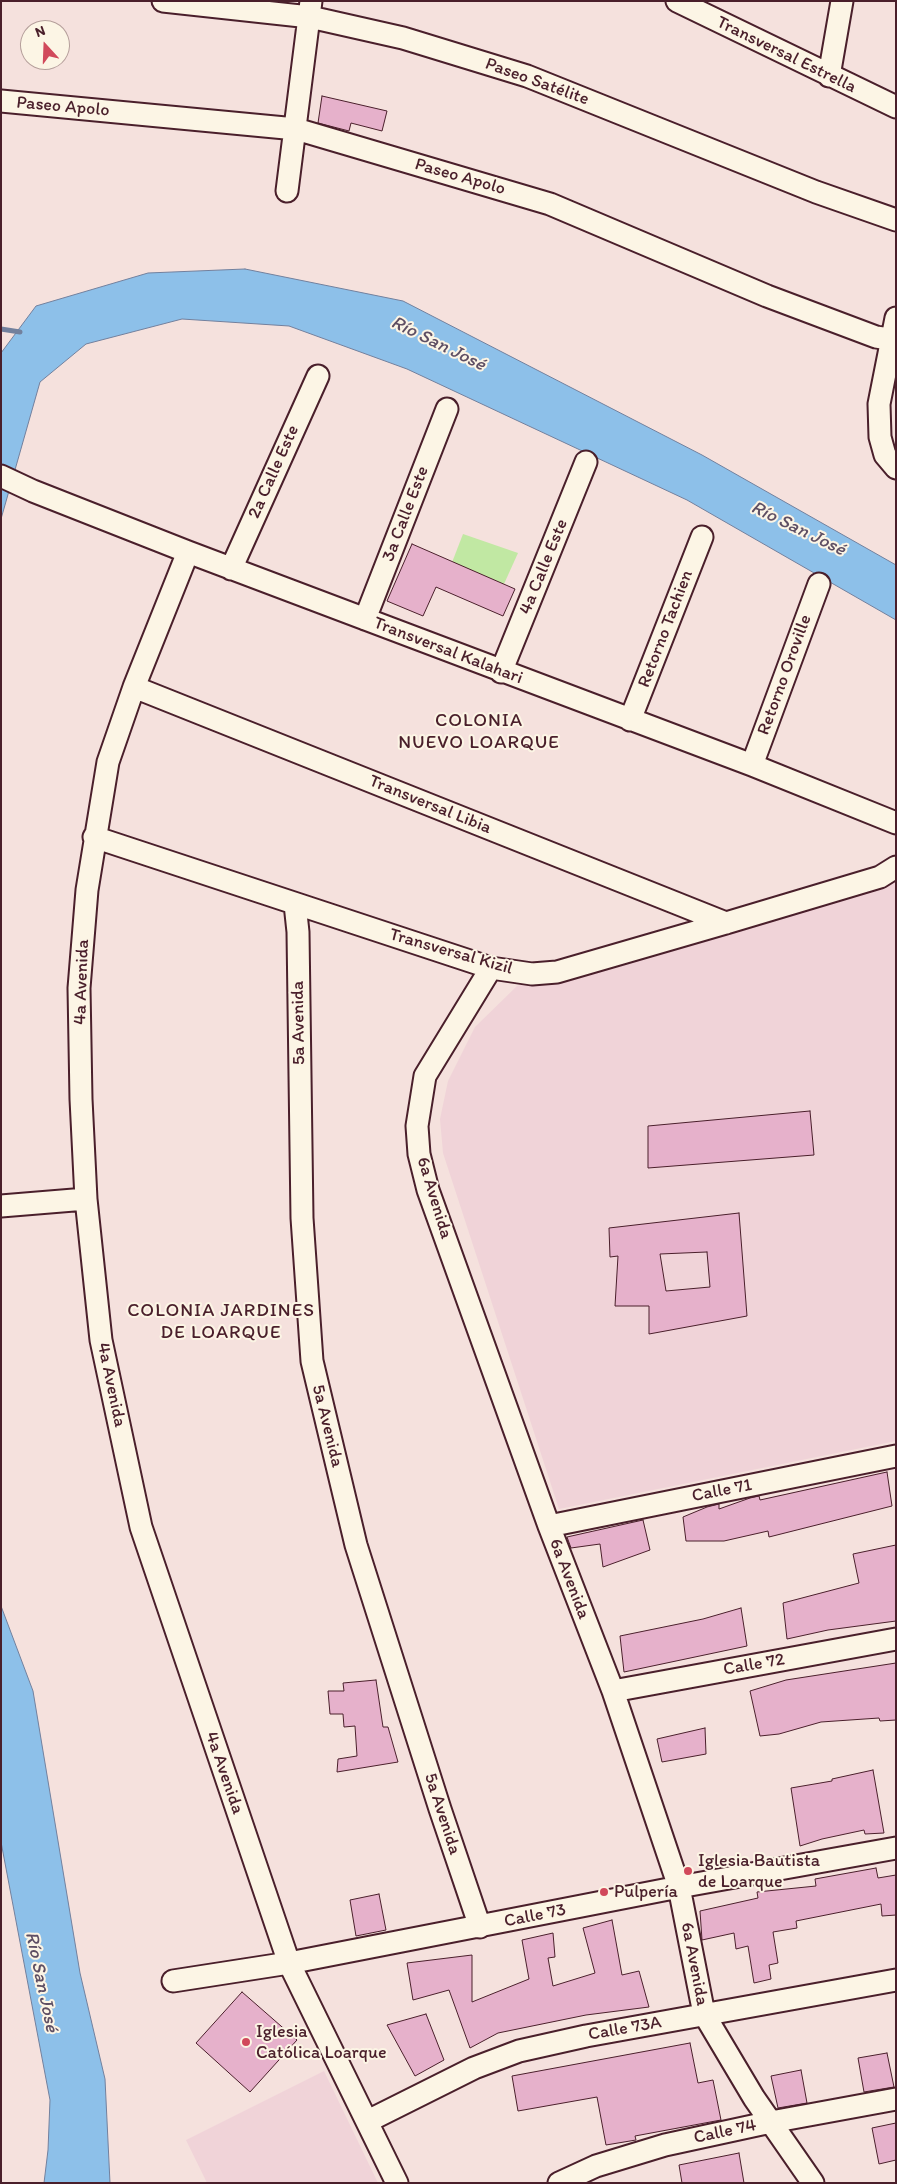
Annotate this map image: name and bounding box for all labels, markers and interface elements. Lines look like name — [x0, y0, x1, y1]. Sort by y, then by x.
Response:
street label: Transversal Estrella — [713, 12, 859, 98]
north arrow — [20, 20, 70, 70]
text: N — [33, 22, 47, 41]
street label: Paseo Satélite — [482, 53, 592, 111]
street label: Paseo Apolo — [16, 92, 110, 122]
street label: Paseo Apolo — [412, 154, 508, 200]
water label: Río San José — [387, 311, 489, 377]
street label: 2a Calle Este — [244, 422, 304, 522]
street label: 3a Calle Este — [378, 463, 434, 565]
water label: Río San José — [747, 496, 849, 562]
street label: 4a Calle Este — [515, 516, 573, 618]
street label: Retorno Tachien — [634, 567, 698, 691]
street label: Retorno Oroville — [753, 612, 817, 738]
street label: Transversal Kalahari — [370, 613, 526, 689]
district label: COLONIA NUEVO LOARQUE — [396, 710, 562, 754]
street label: Transversal Libia — [366, 771, 494, 839]
street label: Transversal Kizil — [387, 924, 515, 980]
street label: 4a Avenida — [70, 939, 94, 1025]
street label: 5a Avenida — [287, 981, 311, 1065]
street label: 6a Avenida — [411, 1154, 457, 1242]
district label: COLONIA JARDINES DE LOARQUE — [126, 1300, 316, 1344]
street label: 4a Avenida — [92, 1341, 130, 1429]
street label: 5a Avenida — [306, 1382, 348, 1470]
street label: Calle 71 — [690, 1475, 754, 1507]
street label: 6a Avenida — [544, 1536, 594, 1622]
street label: Calle 72 — [722, 1649, 786, 1681]
street label: 4a Avenida — [200, 1729, 248, 1817]
street label: 5a Avenida — [419, 1771, 465, 1857]
place label: Iglesia Bautista de Loarque — [698, 1850, 820, 1892]
marker: Iglesia Bautista de Loarque — [682, 1865, 694, 1877]
place label: Pulpería — [614, 1881, 678, 1903]
marker: Pulpería — [598, 1886, 610, 1898]
street label: Calle 73 — [502, 1899, 568, 1933]
street label: 6a Avenida — [675, 1920, 713, 2008]
water label: Río San José — [19, 1930, 63, 2034]
street label: Calle 73A — [587, 2012, 663, 2046]
place label: Iglesia Católica Loarque — [256, 2021, 386, 2064]
marker: Iglesia Católica Loarque — [240, 2036, 252, 2048]
street label: Calle 74 — [692, 2115, 758, 2149]

